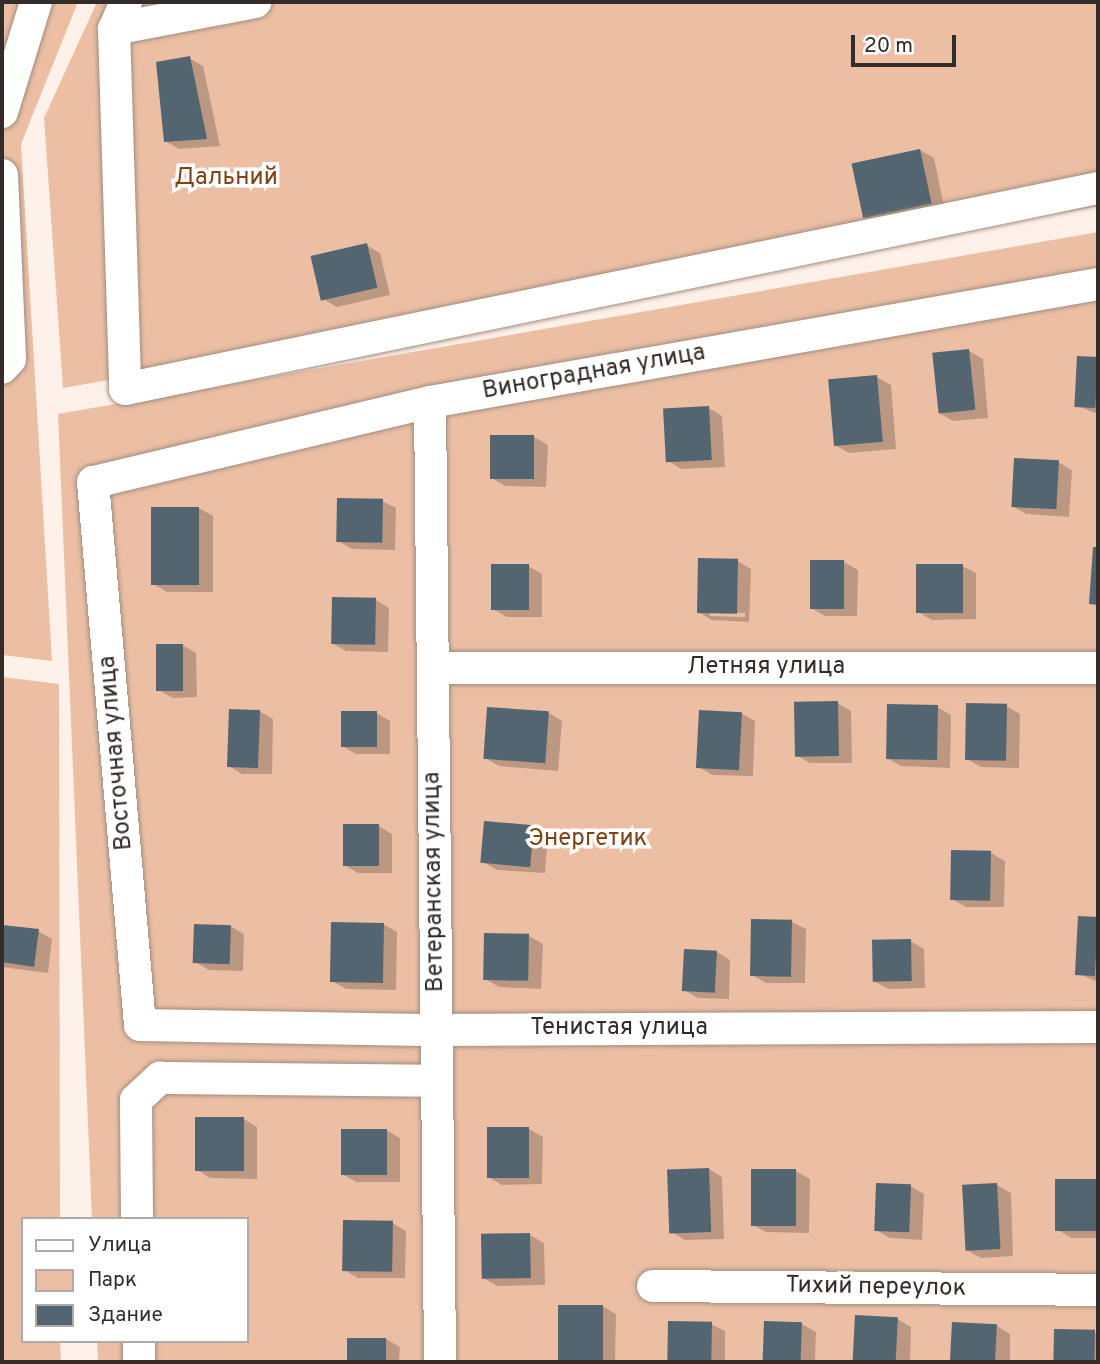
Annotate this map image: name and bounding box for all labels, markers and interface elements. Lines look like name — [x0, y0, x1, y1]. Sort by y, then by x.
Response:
scale bar — [855, 21, 960, 65]
text: 20 m — [864, 33, 913, 60]
park label: Дальний — [174, 165, 278, 193]
street label: Виноградная улица — [480, 339, 708, 407]
street label: Восточная улица — [94, 654, 140, 852]
street label: Летняя улица — [687, 654, 845, 682]
street label: Ветеранская улица — [419, 771, 451, 993]
park label: Энергетик — [529, 826, 647, 854]
street label: Тенистая улица — [530, 1015, 708, 1043]
legend — [21, 1217, 248, 1343]
text: Улица — [88, 1232, 152, 1259]
text: Парк — [88, 1267, 137, 1294]
street label: Тихий переулок — [785, 1272, 967, 1304]
text: Здание — [88, 1302, 163, 1329]

